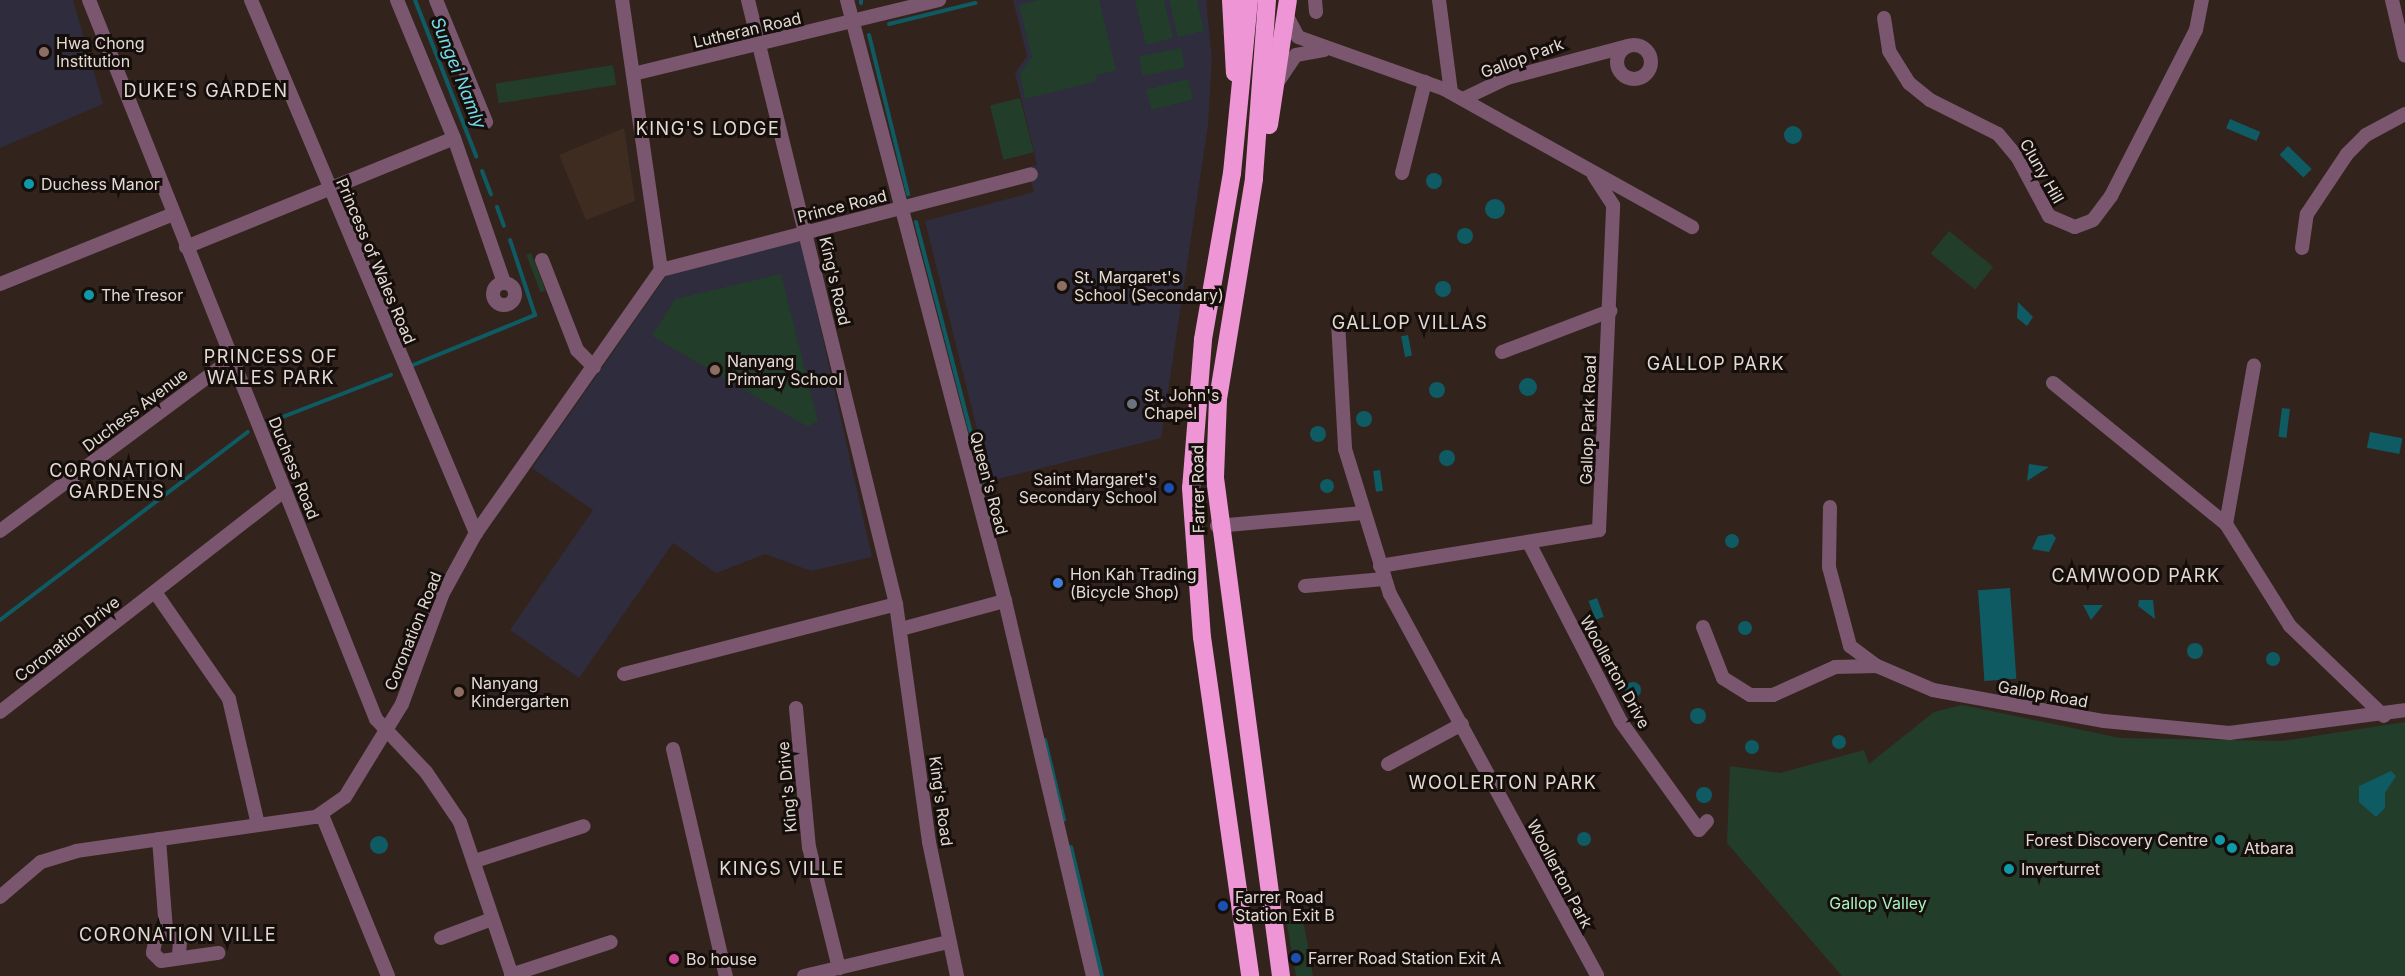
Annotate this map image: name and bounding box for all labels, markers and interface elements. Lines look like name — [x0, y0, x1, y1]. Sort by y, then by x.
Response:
street label: Lutheran Road — [691, 8, 803, 52]
water label: Sungei Namly — [426, 14, 490, 132]
place label: Hwa Chong Institution — [56, 33, 144, 71]
street label: Gallop Park — [1478, 34, 1566, 82]
marker: Hwa Chong Institution — [37, 45, 51, 59]
district label: DUKE'S GARDEN — [123, 80, 289, 102]
district label: KING'S LODGE — [636, 118, 780, 140]
street label: Cluny Hill — [2016, 135, 2068, 207]
place label: Duchess Manor — [41, 174, 160, 194]
street label: Princess of Wales Road — [332, 175, 420, 347]
marker: Duchess Manor — [22, 177, 36, 191]
street label: Prince Road — [795, 186, 889, 226]
street label: King's Road — [815, 235, 855, 327]
place label: St. Margaret's School (Secondary) — [1074, 267, 1224, 305]
marker: St. Margaret's School (Secondary) — [1055, 279, 1069, 293]
place label: The Tresor — [101, 285, 183, 305]
marker: The Tresor — [82, 288, 96, 302]
district label: GALLOP VILLAS — [1332, 312, 1488, 334]
district label: PRINCESS OF WALES PARK — [204, 347, 338, 389]
place label: Nanyang Primary School — [727, 351, 842, 389]
district label: GALLOP PARK — [1647, 353, 1785, 375]
street label: Gallop Park Road — [1576, 355, 1600, 485]
marker: Nanyang Primary School — [708, 363, 722, 377]
street label: Duchess Avenue — [79, 364, 191, 456]
place label: St. John's Chapel — [1144, 385, 1219, 423]
marker: St. John's Chapel — [1125, 397, 1139, 411]
street label: Duchess Road — [265, 414, 323, 522]
street label: Queen's Road — [966, 429, 1012, 537]
street label: Farrer Road — [1188, 445, 1208, 533]
district label: CORONATION GARDENS — [49, 461, 185, 504]
place label: Saint Margaret's Secondary School — [1019, 469, 1157, 507]
marker: Saint Margaret's Secondary School — [1162, 481, 1176, 495]
place label: Hon Kah Trading (Bicycle Shop) — [1070, 564, 1196, 602]
district label: CAMWOOD PARK — [2051, 565, 2221, 587]
street label: Coronation Road — [380, 569, 446, 693]
marker: Hon Kah Trading (Bicycle Shop) — [1051, 576, 1065, 590]
street label: Coronation Drive — [11, 592, 123, 686]
street label: Woollerton Drive — [1576, 612, 1654, 732]
place label: Nanyang Kindergarten — [471, 673, 569, 711]
street label: Gallop Road — [1996, 677, 2090, 711]
marker: Nanyang Kindergarten — [452, 685, 466, 699]
street label: King's Drive — [773, 741, 801, 833]
street label: King's Road — [925, 755, 957, 847]
district label: WOOLERTON PARK — [1409, 772, 1597, 794]
street label: Woollerton Park — [1523, 816, 1597, 932]
place label: Forest Discovery Centre — [2025, 830, 2208, 850]
marker: Forest Discovery Centre — [2213, 833, 2227, 847]
place label: Atbara — [2244, 838, 2294, 858]
marker: Atbara — [2225, 841, 2239, 855]
district label: KINGS VILLE — [719, 858, 845, 880]
place label: Inverturret — [2021, 859, 2100, 879]
marker: Inverturret — [2002, 862, 2016, 876]
place label: Farrer Road Station Exit B — [1235, 887, 1335, 925]
park label: Gallop Valley — [1829, 893, 1927, 913]
marker: Farrer Road Station Exit B — [1216, 899, 1230, 913]
district label: CORONATION VILLE — [79, 924, 277, 946]
place label: Farrer Road Station Exit A — [1308, 948, 1501, 968]
place label: Bo house — [686, 949, 757, 969]
marker: Farrer Road Station Exit A — [1289, 951, 1303, 965]
marker: Bo house — [667, 952, 681, 966]

